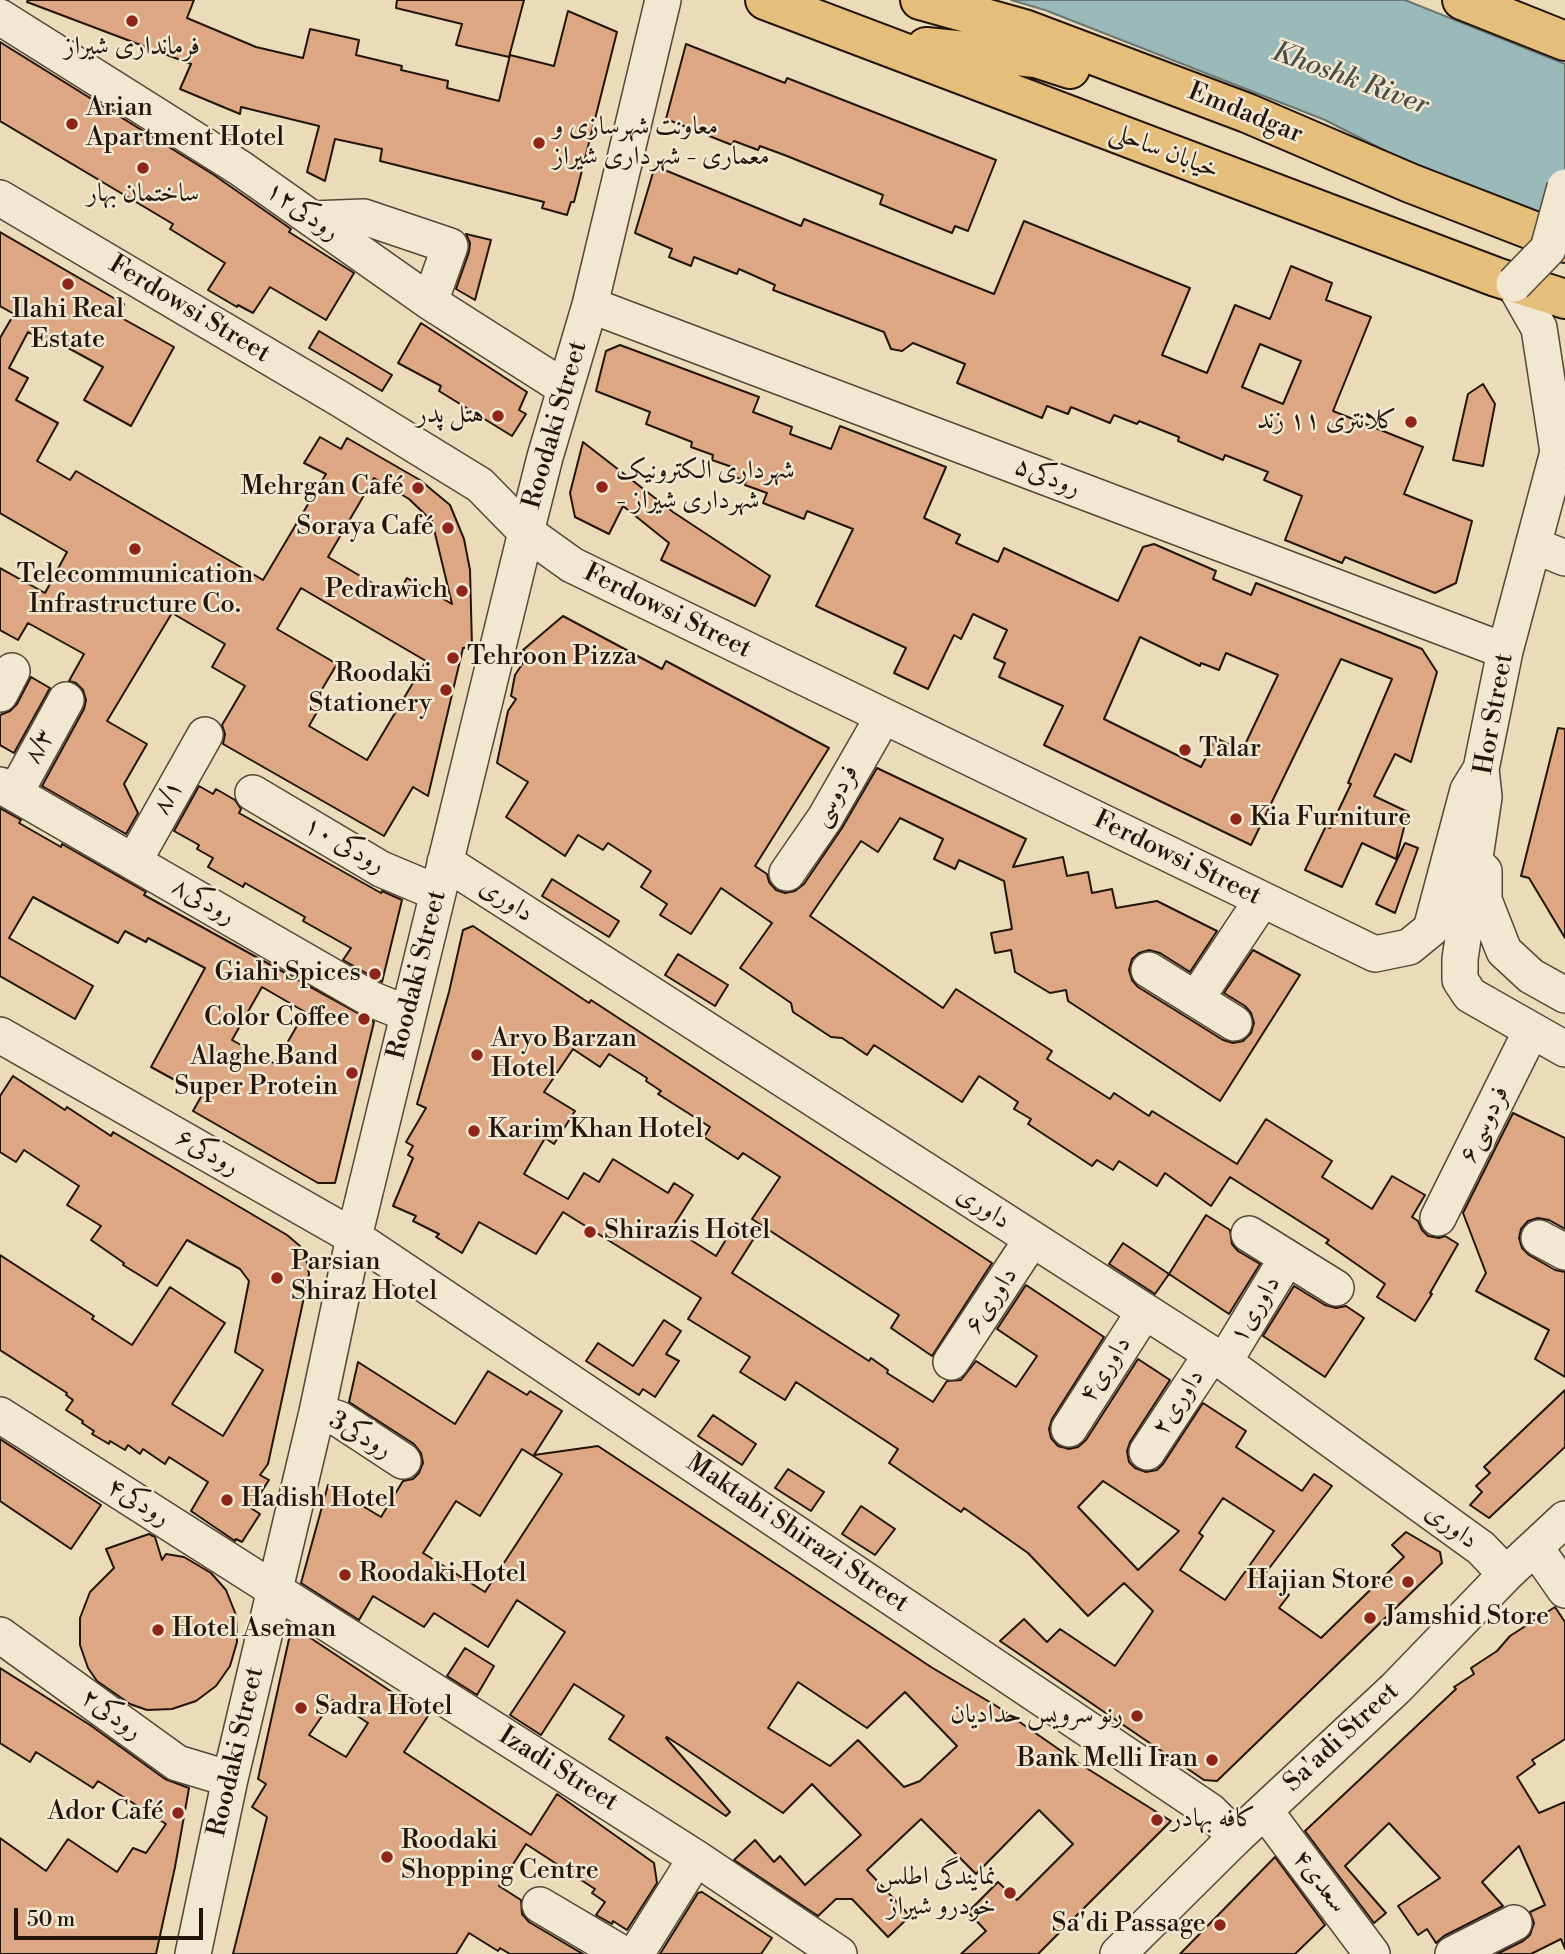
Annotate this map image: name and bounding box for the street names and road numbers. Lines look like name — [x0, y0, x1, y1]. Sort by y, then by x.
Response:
street label: Emdadgar — [1183, 77, 1307, 151]
street label: خیابان ساحلی — [1105, 117, 1223, 187]
street label: رودکی۱۲ — [259, 175, 345, 249]
street label: Ferdowsi Street — [103, 250, 275, 370]
street label: Roodaki Street — [517, 338, 595, 512]
street label: رودکی۵ — [1010, 451, 1084, 505]
street label: Ferdowsi Street — [578, 558, 756, 666]
street label: Hor Street — [1469, 651, 1521, 777]
street label: ۸/۳ — [18, 724, 62, 770]
street label: فردوسی — [805, 759, 867, 833]
street label: ۸/۱ — [147, 775, 191, 821]
street label: Ferdowsi Street — [1088, 805, 1266, 913]
street label: رودکی ۱۰ — [298, 810, 390, 882]
street label: رودکی۸ — [166, 871, 240, 933]
street label: داوری — [473, 872, 539, 930]
street label: Roodaki Street — [382, 887, 454, 1063]
street label: فردوسی۶ — [1453, 1081, 1517, 1169]
street label: رودکی۶ — [170, 1122, 244, 1184]
street label: داوری — [950, 1179, 1016, 1237]
street label: داوری۶ — [959, 1262, 1025, 1340]
street label: داوری۱ — [1224, 1271, 1288, 1349]
street label: داوری۴ — [1073, 1331, 1139, 1409]
street label: داوری۲ — [1146, 1364, 1212, 1442]
street label: 3رودکی — [323, 1406, 397, 1466]
street label: Maktabi Shirazi Street — [680, 1448, 914, 1620]
street label: رودکی۴ — [101, 1472, 175, 1534]
street label: داوری — [1418, 1497, 1484, 1557]
street label: Roodaki Street — [202, 1664, 272, 1840]
street label: Sa'adi Street — [1278, 1677, 1406, 1799]
street label: رودکی۲ — [74, 1682, 148, 1748]
street label: Izadi Street — [493, 1721, 623, 1819]
street label: سعدی۴ — [1285, 1844, 1353, 1920]

